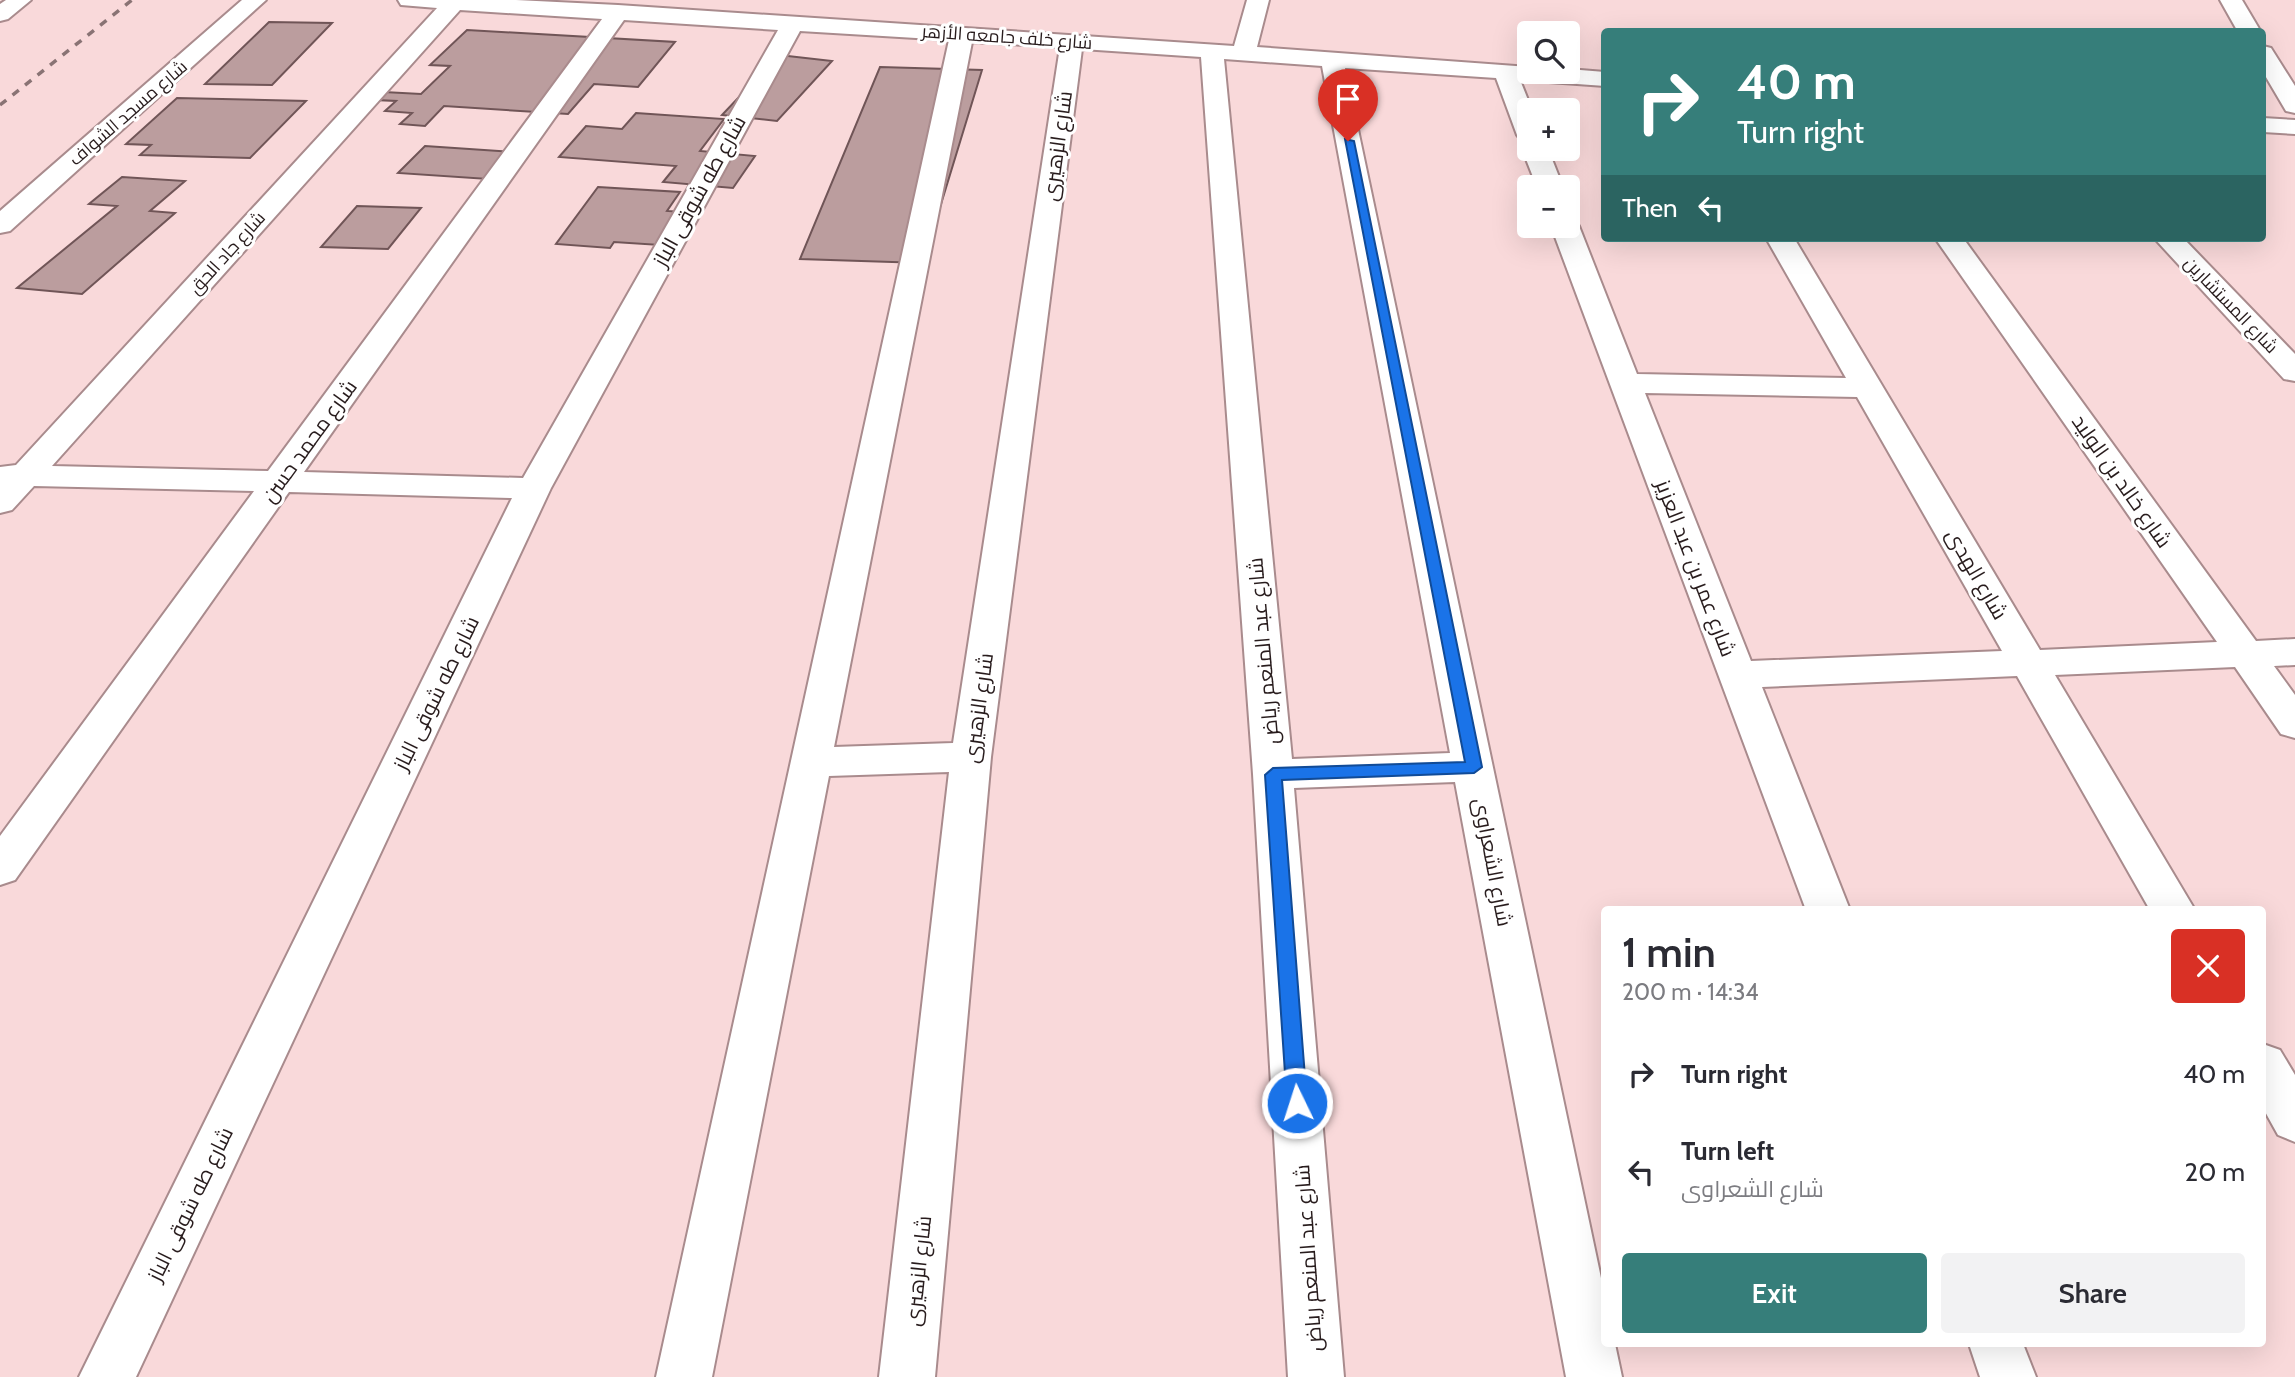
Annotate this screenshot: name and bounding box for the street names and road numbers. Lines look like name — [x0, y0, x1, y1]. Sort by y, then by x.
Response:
street label: شارع خلف جامعه الأزهر — [920, 20, 1093, 55]
street label: شارع مسجد الشواف — [64, 56, 192, 171]
street label: شارع الزهيرى — [1037, 89, 1079, 203]
street label: شارع طه شوقى الباز — [647, 111, 753, 273]
street label: شارع جاد الحق — [184, 207, 271, 300]
street label: شارع المستشارين — [2179, 252, 2283, 359]
street label: شارع محمد حسن — [256, 375, 364, 508]
street label: شارع خالد بن الوليد — [2065, 410, 2177, 554]
street label: شارع عمر بن عبد العزيز — [1649, 475, 1741, 661]
street label: شارع الهدى — [1939, 524, 2013, 625]
street label: شارع عبد المنعم رياض — [1242, 556, 1286, 746]
street label: شارع طه شوقى الباز — [387, 612, 486, 776]
street label: شارع الزهيرى — [958, 651, 1000, 765]
street label: شارع الشعراوى — [1466, 796, 1518, 929]
street label: شارع طه شوقى الباز — [141, 1123, 240, 1287]
street label: شارع عبد المنعم رياض — [1289, 1163, 1329, 1352]
street label: شارع الزهيرى — [900, 1214, 938, 1328]

